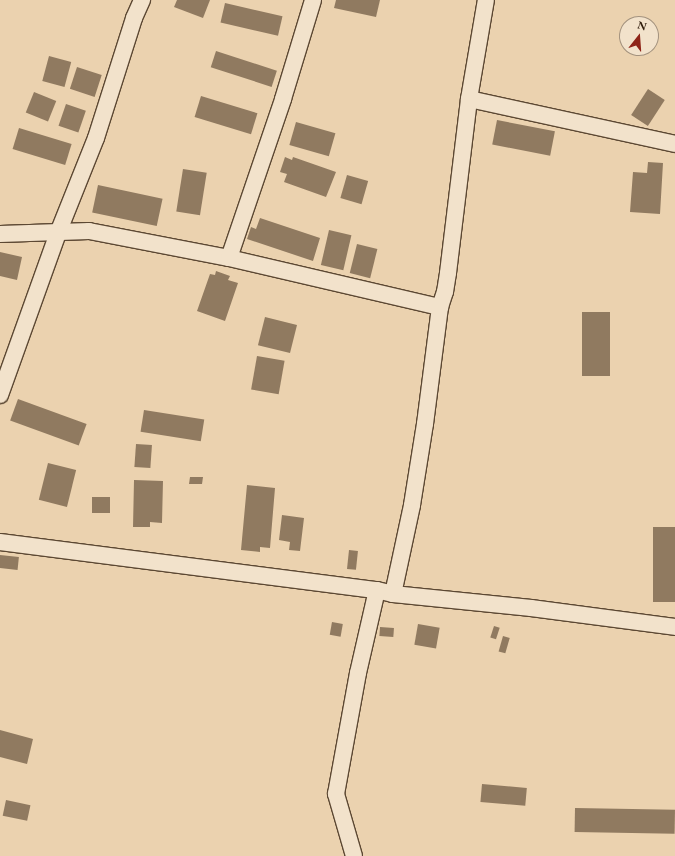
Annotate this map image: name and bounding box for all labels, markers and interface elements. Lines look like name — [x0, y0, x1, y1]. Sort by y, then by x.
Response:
north arrow — [619, 16, 659, 56]
text: N — [636, 17, 649, 33]

